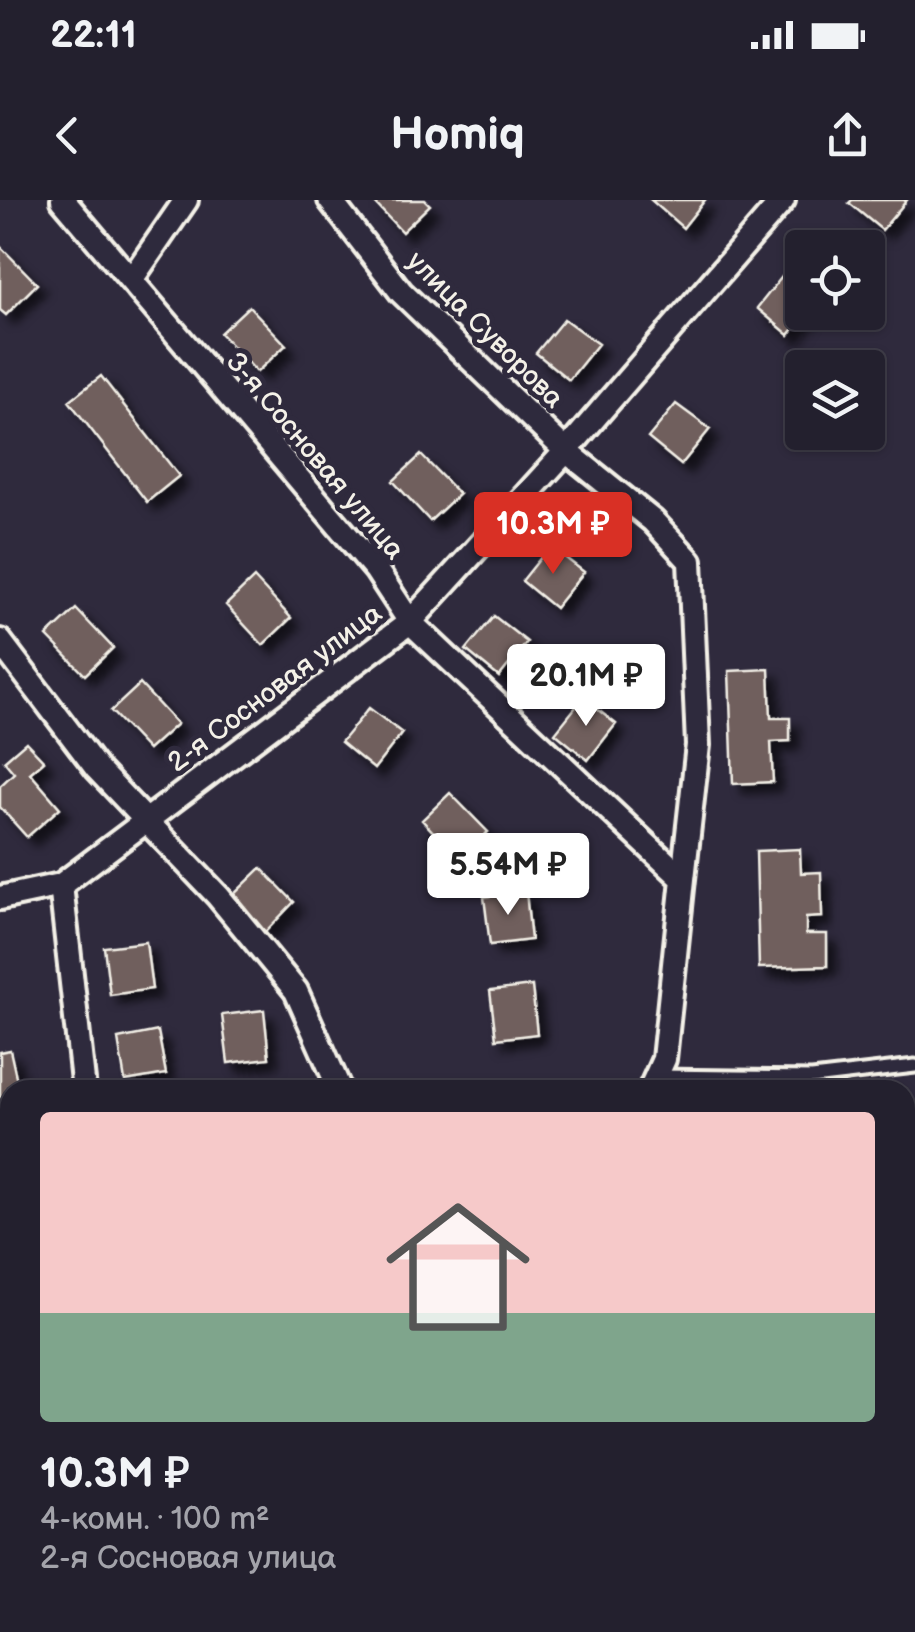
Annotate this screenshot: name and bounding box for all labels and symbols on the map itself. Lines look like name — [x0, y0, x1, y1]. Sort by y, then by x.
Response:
street label: улица Суворова — [400, 245, 570, 416]
street label: 3-я Сосновая улица — [219, 346, 411, 567]
pin: 10.3M ₽ — [461, 492, 645, 577]
street label: 2-я Сосновая улица — [161, 597, 389, 779]
pin: 20.1M ₽ — [494, 644, 678, 729]
pin: 5.54M ₽ — [416, 833, 600, 918]

